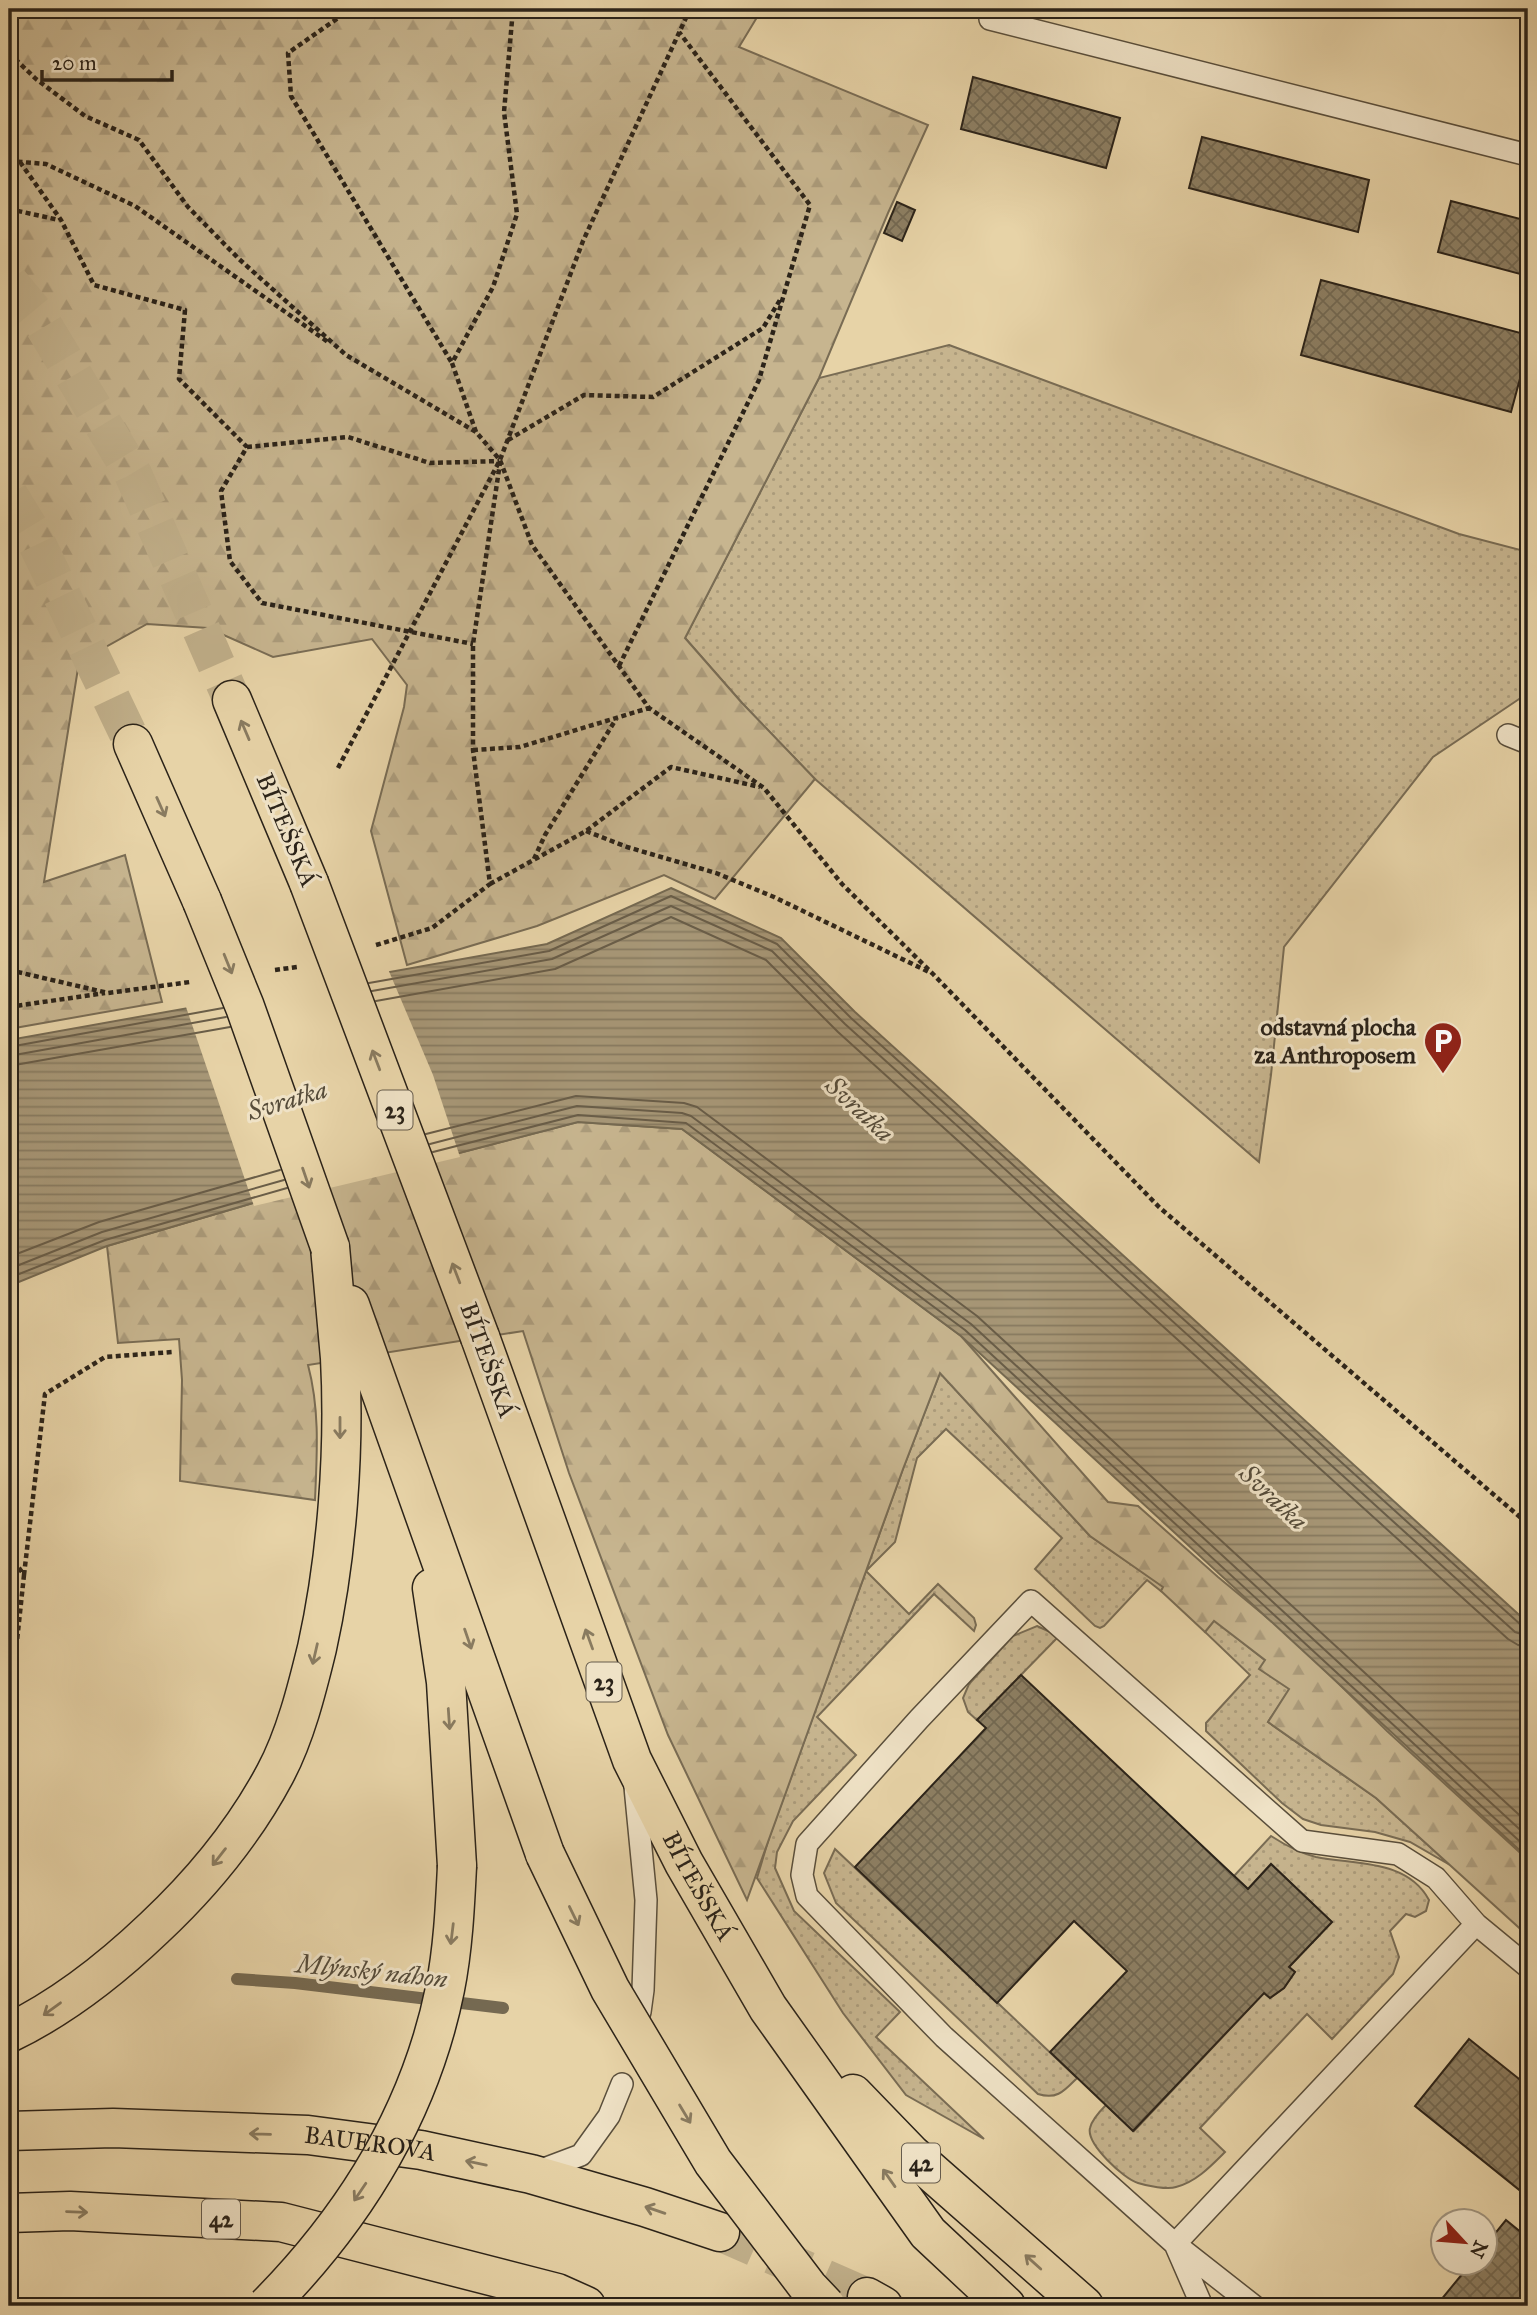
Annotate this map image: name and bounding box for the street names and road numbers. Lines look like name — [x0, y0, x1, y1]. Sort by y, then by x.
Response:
street label: BÍTEŠSKÁ — [250, 769, 324, 891]
road number: 23 — [378, 1091, 412, 1130]
street label: BÍTEŠSKÁ — [453, 1298, 523, 1422]
road number: 23 — [586, 1662, 622, 1702]
street label: BÍTEŠSKÁ — [656, 1827, 741, 1946]
street label: BAUEROVA — [303, 2120, 439, 2168]
road number: 42 — [902, 2144, 940, 2182]
road number: 42 — [202, 2200, 240, 2238]

